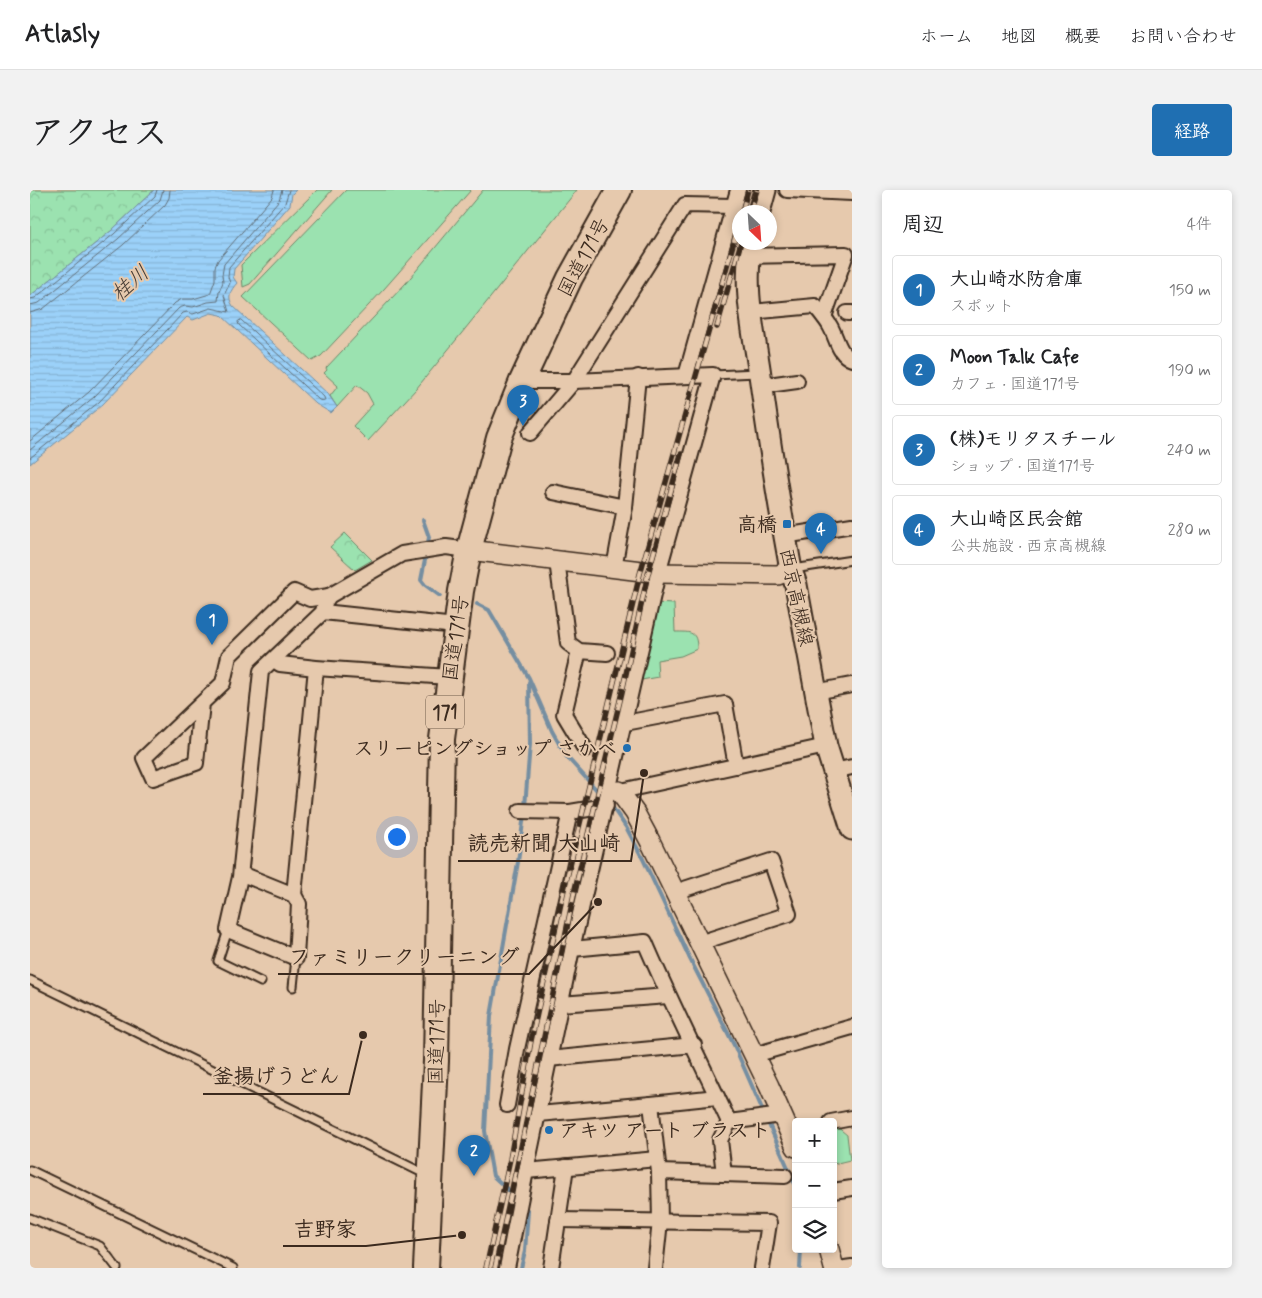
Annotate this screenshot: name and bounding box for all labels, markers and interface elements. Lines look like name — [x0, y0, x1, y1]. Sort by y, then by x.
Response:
text: Atlasly — [25, 19, 100, 50]
text: ホーム — [920, 25, 973, 49]
text: 地図 — [1001, 25, 1037, 49]
text: 概要 — [1065, 25, 1101, 49]
text: お問い合わせ — [1129, 25, 1237, 49]
button: 経路 — [1152, 104, 1232, 156]
text: アクセス — [30, 111, 168, 157]
north arrow — [732, 205, 777, 250]
text: 周辺 — [902, 211, 944, 239]
street label: 国道171号 — [552, 213, 617, 302]
text: 4件 — [1187, 214, 1212, 235]
water label: 桂川 — [106, 259, 156, 308]
text: 大山崎水防倉庫 — [950, 267, 1083, 292]
text: 1 — [915, 280, 923, 301]
text: 150 m — [1169, 280, 1211, 301]
text: スポット — [950, 296, 1014, 317]
text: Moon Talk Cafe — [950, 345, 1079, 370]
text: 2 — [915, 360, 923, 381]
text: 190 m — [1168, 360, 1211, 381]
text: カフェ · 国道171号 — [950, 374, 1080, 395]
pin: 3 — [507, 385, 539, 426]
text: (株)モリタスチール — [950, 427, 1116, 452]
text: 3 — [915, 440, 923, 461]
text: 240 m — [1167, 440, 1211, 461]
text: ショップ · 国道171号 — [950, 456, 1095, 477]
text: 大山崎区民会館 — [950, 507, 1083, 532]
place label: 高橋 — [737, 512, 777, 539]
pin: 4 — [805, 513, 837, 554]
marker: 高橋 — [781, 518, 793, 530]
text: 4 — [914, 520, 924, 541]
text: 280 m — [1168, 520, 1211, 541]
text: 公共施設 · 西京高槻線 — [950, 536, 1106, 557]
street label: 西京高槻線 — [772, 546, 819, 649]
street label: 国道171号 — [437, 593, 476, 683]
pin: 1 — [196, 604, 228, 645]
road number: 171 — [426, 696, 464, 728]
place label: スリーピングショップ さかべ — [354, 736, 617, 763]
marker: スリーピングショップ さかべ — [621, 742, 633, 754]
your location — [384, 824, 410, 850]
callout: 読売新聞 大山崎 — [458, 825, 631, 861]
text: 読売新聞 大山崎 — [468, 830, 620, 858]
callout: ファミリークリーニング — [278, 938, 529, 974]
text: ファミリークリーニング — [289, 944, 520, 972]
street label: 国道171号 — [423, 998, 452, 1086]
callout: 釜揚げうどん — [203, 1058, 349, 1094]
text: 釜揚げうどん — [213, 1063, 339, 1091]
place label: アキツ アート ブラスト — [559, 1118, 771, 1145]
map controls — [792, 1118, 837, 1253]
button: + — [792, 1118, 837, 1163]
marker: アキツ アート ブラスト — [543, 1124, 555, 1136]
pin: 2 — [458, 1135, 490, 1176]
button: − — [792, 1163, 837, 1208]
button: layers — [792, 1208, 837, 1253]
callout: 吉野家 — [283, 1210, 366, 1246]
text: 吉野家 — [294, 1216, 357, 1244]

